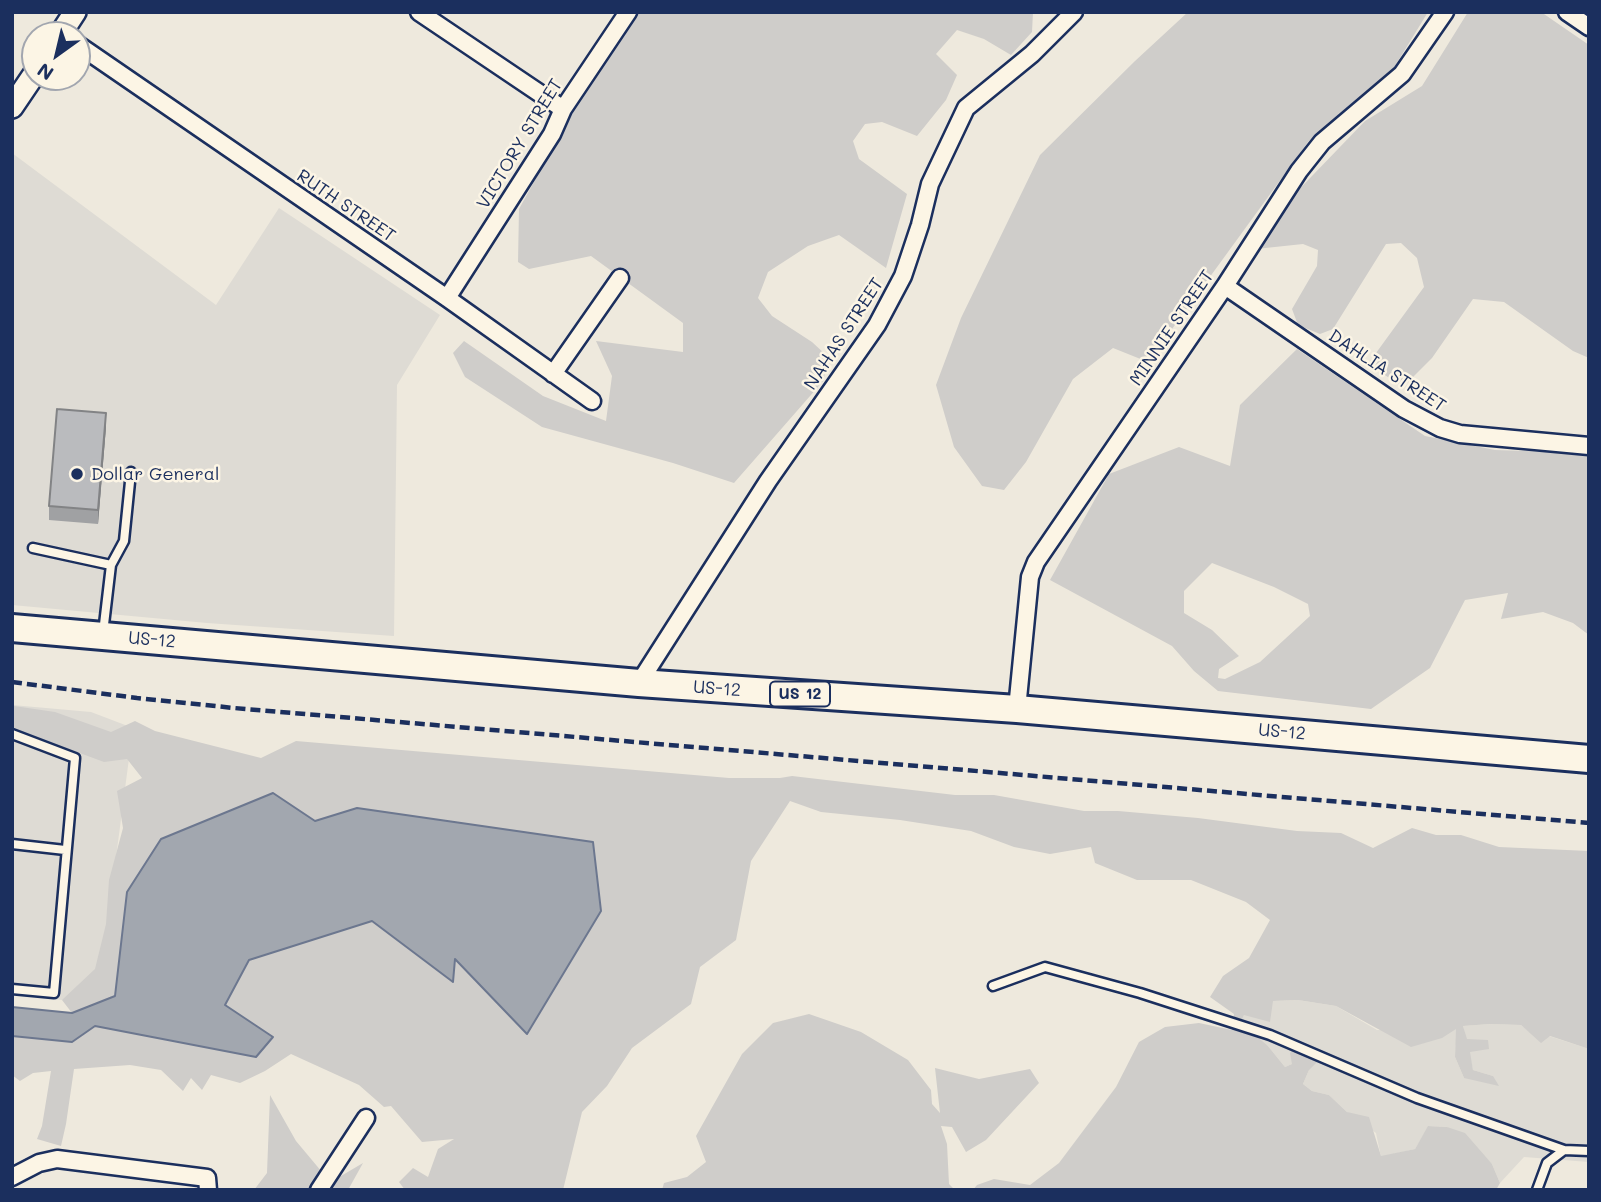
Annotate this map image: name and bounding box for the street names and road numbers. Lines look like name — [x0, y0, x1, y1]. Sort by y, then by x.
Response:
street label: VICTORY STREET — [473, 75, 567, 213]
street label: RUTH STREET — [292, 165, 400, 247]
street label: MINNIE STREET — [1125, 266, 1219, 390]
street label: NAHAS STREET — [800, 274, 888, 394]
street label: DAHLIA STREET — [1324, 325, 1450, 417]
street label: US-12 — [127, 627, 177, 653]
street label: US-12 — [692, 677, 742, 701]
road number: US 12 — [770, 681, 830, 706]
street label: US-12 — [1257, 719, 1307, 745]

